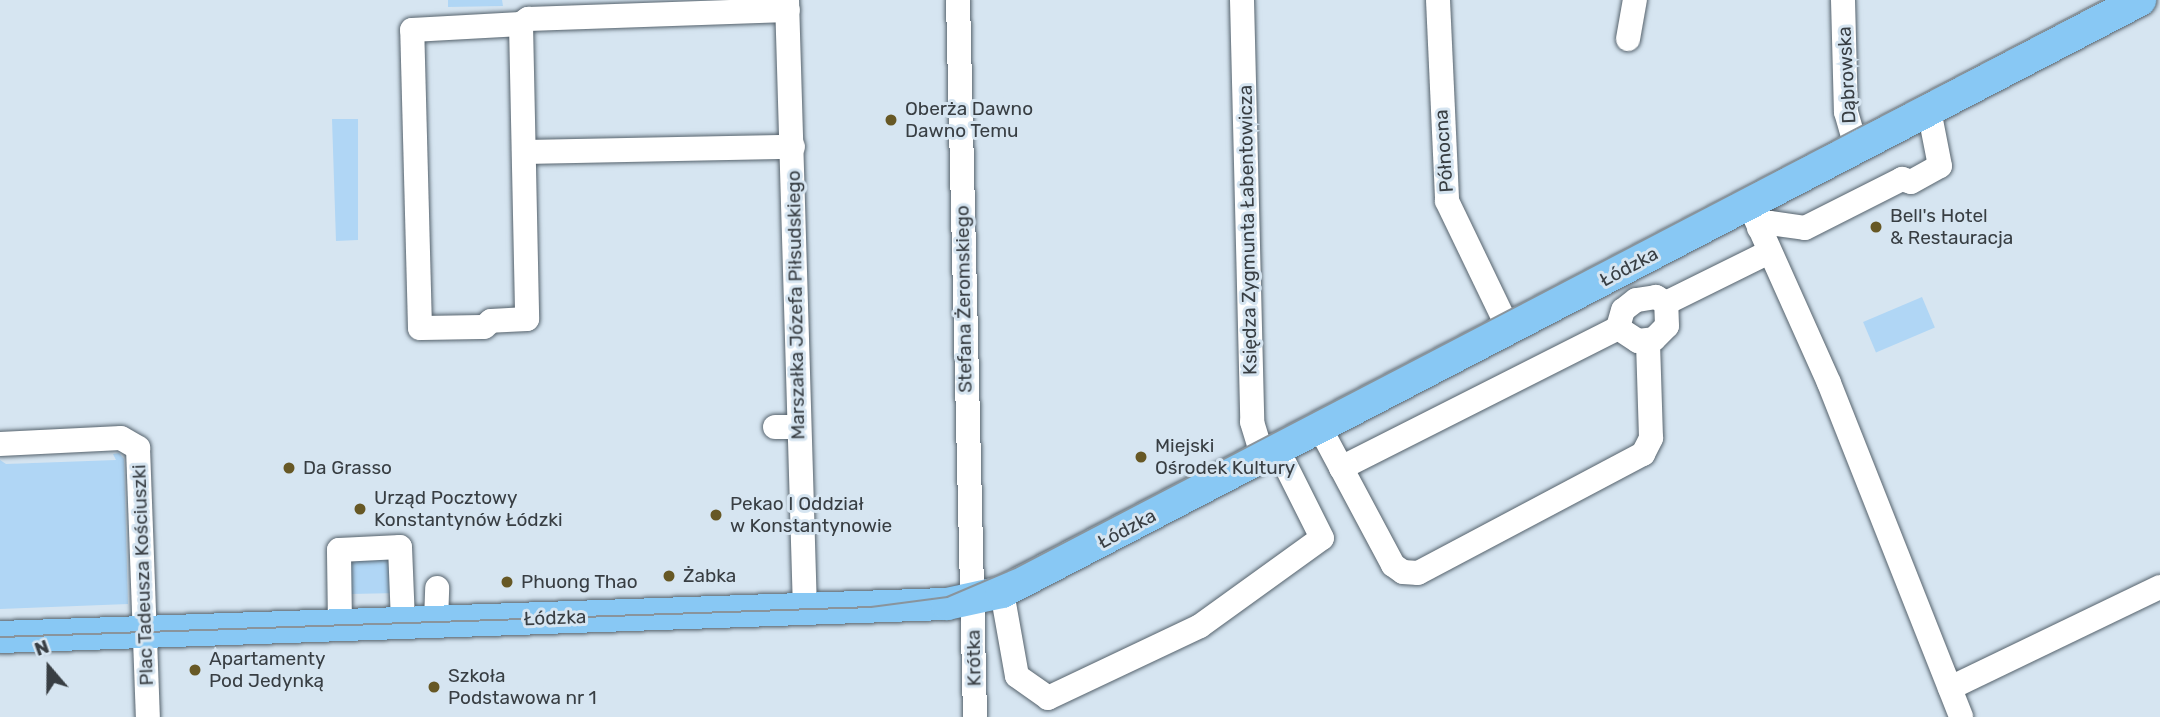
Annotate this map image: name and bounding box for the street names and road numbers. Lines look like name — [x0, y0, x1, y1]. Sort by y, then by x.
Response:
street label: Dąbrowska — [1833, 26, 1861, 124]
street label: Księdza Zygmunta Łabentowicza — [1234, 85, 1262, 375]
street label: Północna — [1430, 109, 1458, 193]
street label: Marszałka Józefa Piłsudskiego — [782, 170, 810, 440]
street label: Stefana Żeromskiego — [951, 205, 977, 393]
street label: Łódzka — [1596, 242, 1662, 292]
street label: Plac Tadeusza Kościuszki — [128, 464, 158, 686]
street label: Łódzka — [1094, 504, 1160, 554]
street label: Łódzka — [523, 606, 587, 630]
street label: Krótka — [962, 629, 986, 687]

